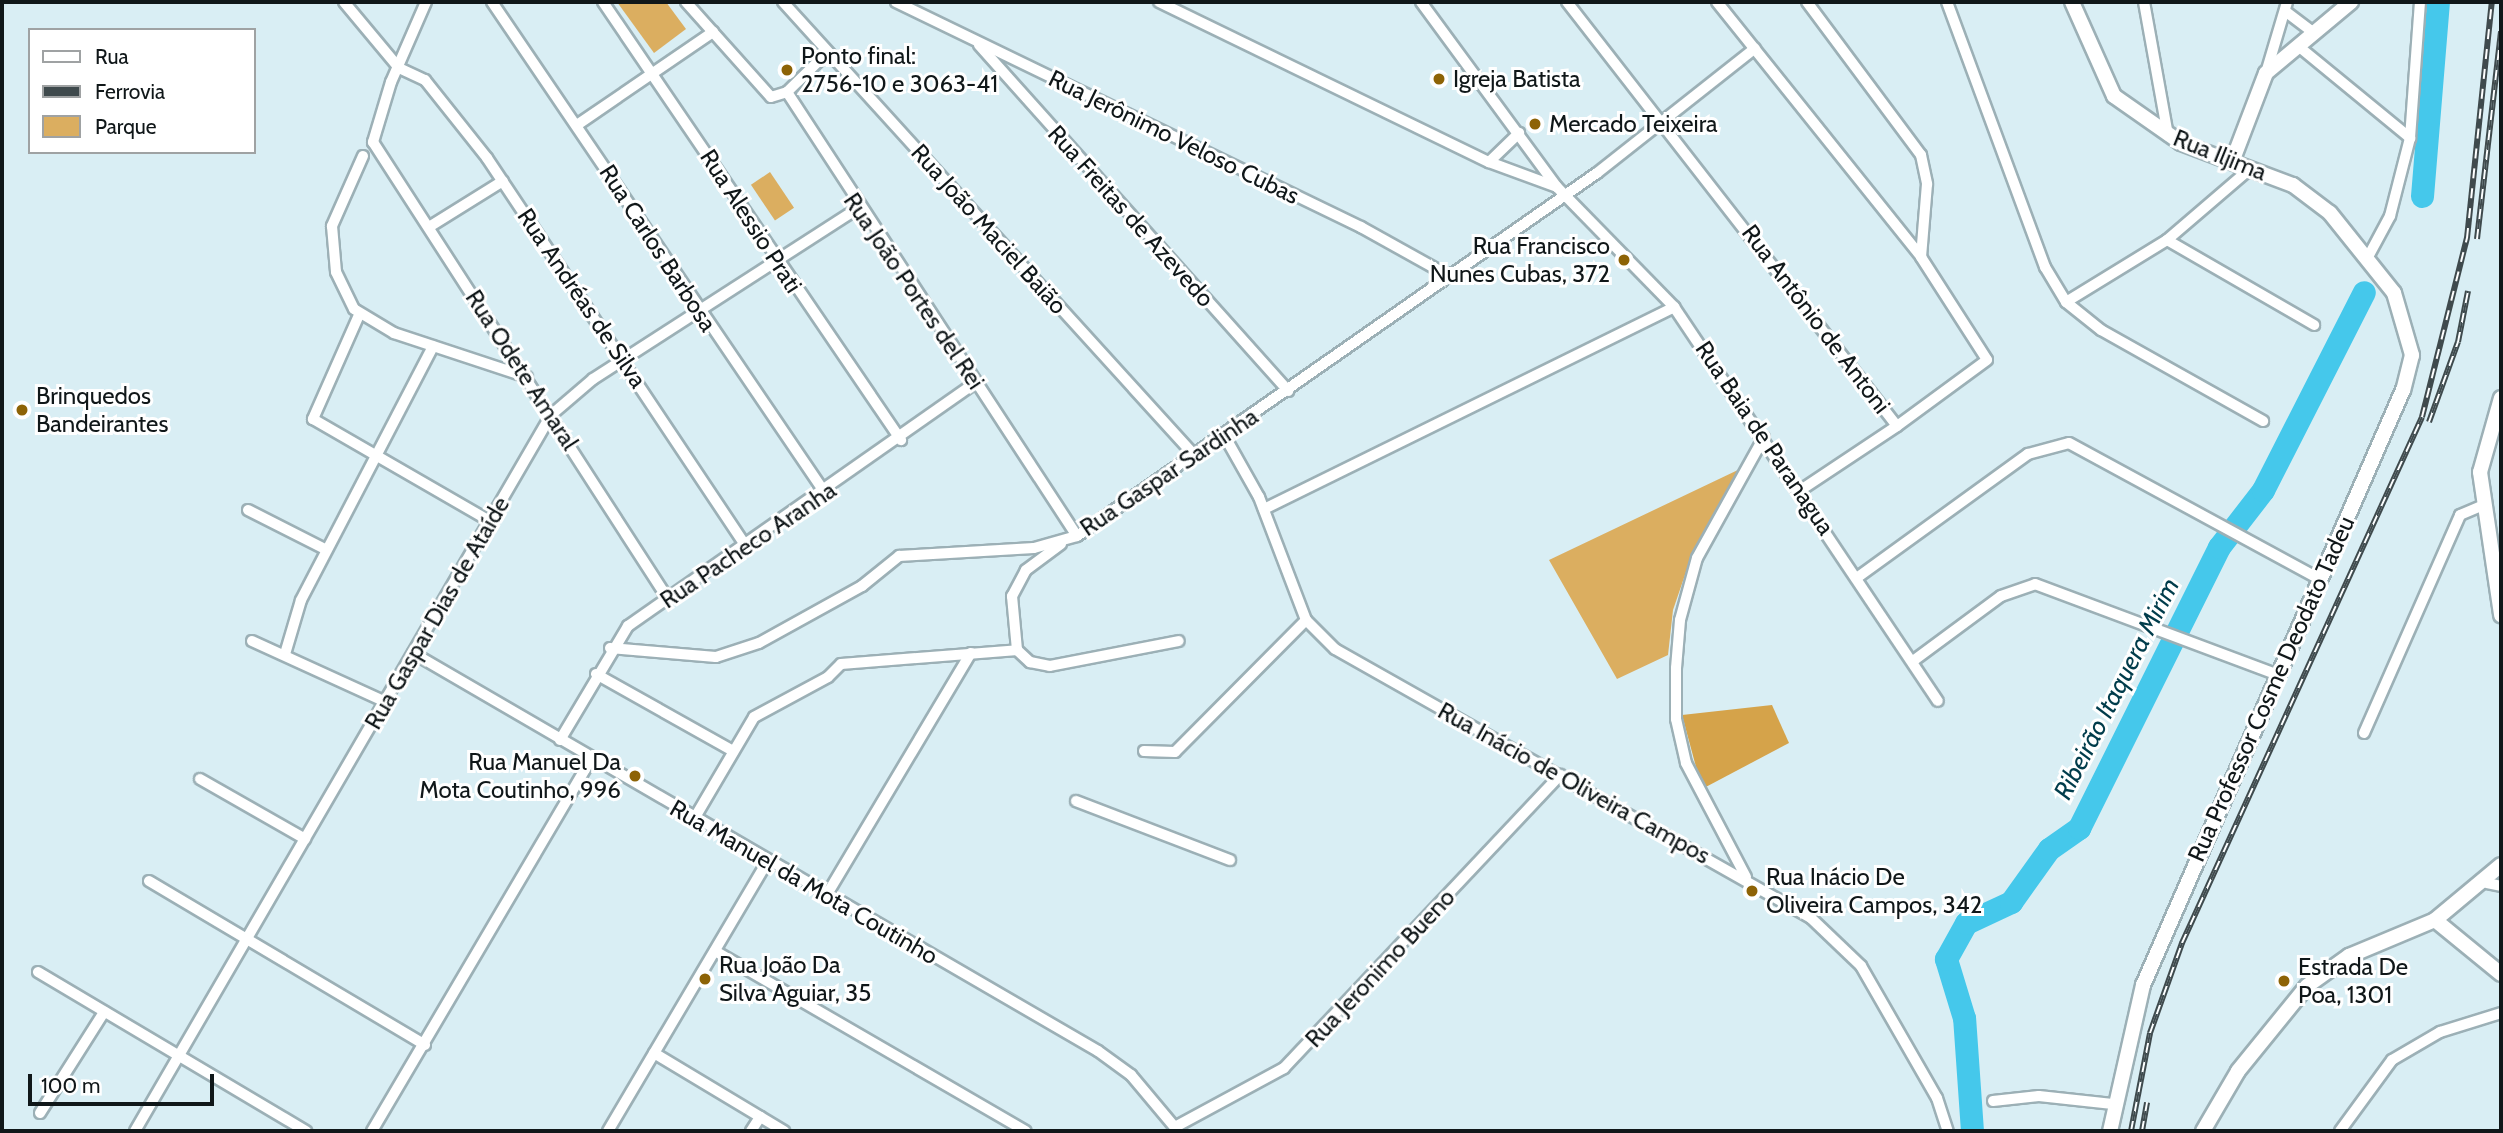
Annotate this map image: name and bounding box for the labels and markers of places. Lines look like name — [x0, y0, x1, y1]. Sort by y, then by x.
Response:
place label: Ponto final: 2756-10 e 3063-41 — [801, 42, 998, 98]
marker: Ponto final: 2756-10 e 3063-41 — [779, 62, 795, 78]
place label: Igreja Batista — [1453, 65, 1581, 93]
marker: Igreja Batista — [1431, 71, 1447, 87]
place label: Mercado Teixeira — [1549, 110, 1718, 138]
marker: Mercado Teixeira — [1527, 116, 1543, 132]
place label: Rua Francisco Nunes Cubas, 372 — [1430, 232, 1610, 288]
marker: Rua Francisco Nunes Cubas, 372 — [1616, 252, 1632, 268]
place label: Brinquedos Bandeirantes — [36, 382, 168, 438]
marker: Brinquedos Bandeirantes — [14, 402, 30, 418]
place label: Rua Manuel Da Mota Coutinho, 996 — [419, 748, 621, 804]
marker: Rua Manuel Da Mota Coutinho, 996 — [627, 768, 643, 784]
place label: Rua Inácio De Oliveira Campos, 342 — [1766, 863, 1982, 919]
marker: Rua Inácio De Oliveira Campos, 342 — [1744, 883, 1760, 899]
place label: Rua João Da Silva Aguiar, 35 — [719, 951, 871, 1007]
place label: Estrada De Poa, 1301 — [2298, 953, 2408, 1009]
marker: Rua João Da Silva Aguiar, 35 — [697, 971, 713, 987]
marker: Estrada De Poa, 1301 — [2276, 973, 2292, 989]

